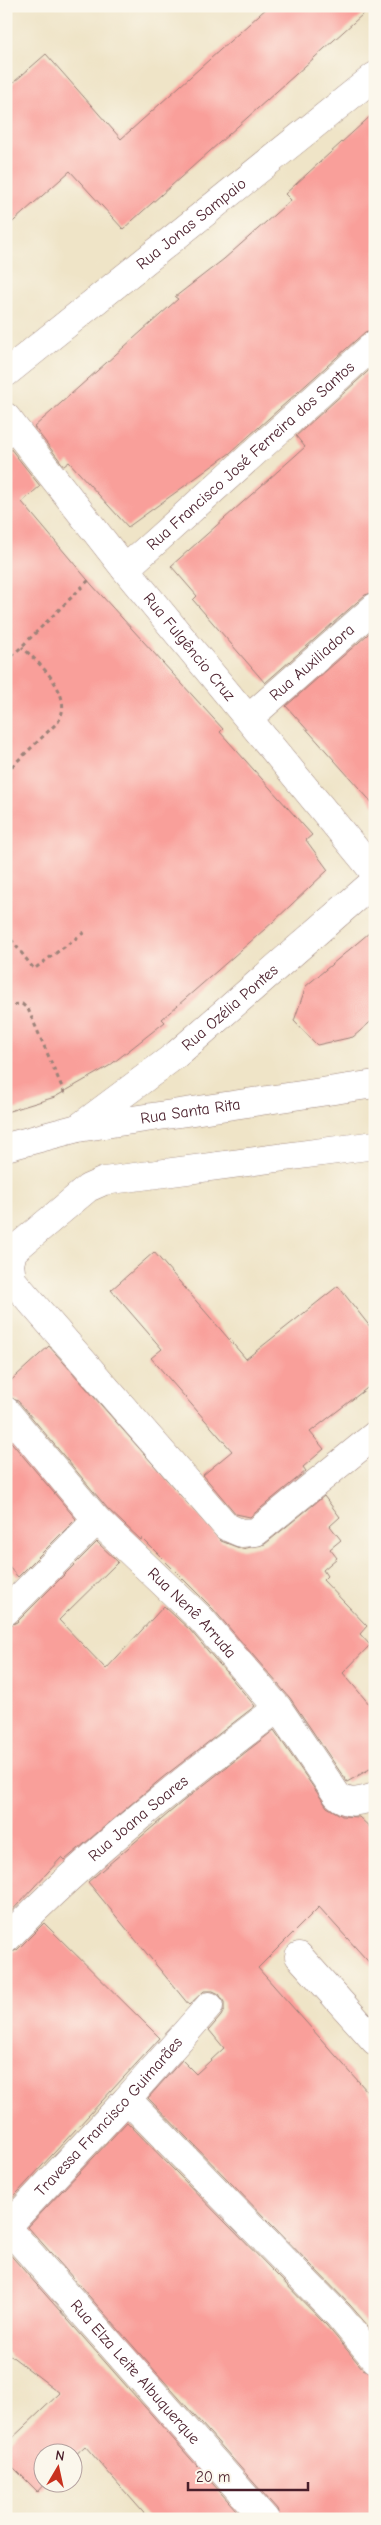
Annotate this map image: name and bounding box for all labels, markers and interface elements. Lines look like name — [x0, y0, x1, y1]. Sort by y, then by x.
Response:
street label: Rua Jonas Sampaio — [133, 174, 250, 273]
street label: Rua Francisco José Ferreira dos Santos — [143, 358, 358, 554]
street label: Rua Fulgêncio Cruz — [140, 589, 239, 705]
street label: Rua Auxiliadora — [266, 620, 358, 705]
street label: Rua Ozélia Pontes — [178, 961, 282, 1054]
street label: Rua Santa Rita — [139, 1095, 241, 1128]
street label: Rua Nenê Arruda — [144, 1564, 240, 1662]
street label: Rua Joana Soares — [85, 1772, 192, 1865]
street label: Travessa Francisco Guimarães — [31, 2033, 186, 2200]
street label: Rua Elza Leite Albuquerque — [67, 2296, 204, 2448]
north arrow — [32, 2442, 82, 2492]
text: N — [54, 2447, 66, 2465]
scale bar — [188, 2460, 308, 2492]
text: 20 m — [196, 2468, 230, 2486]

